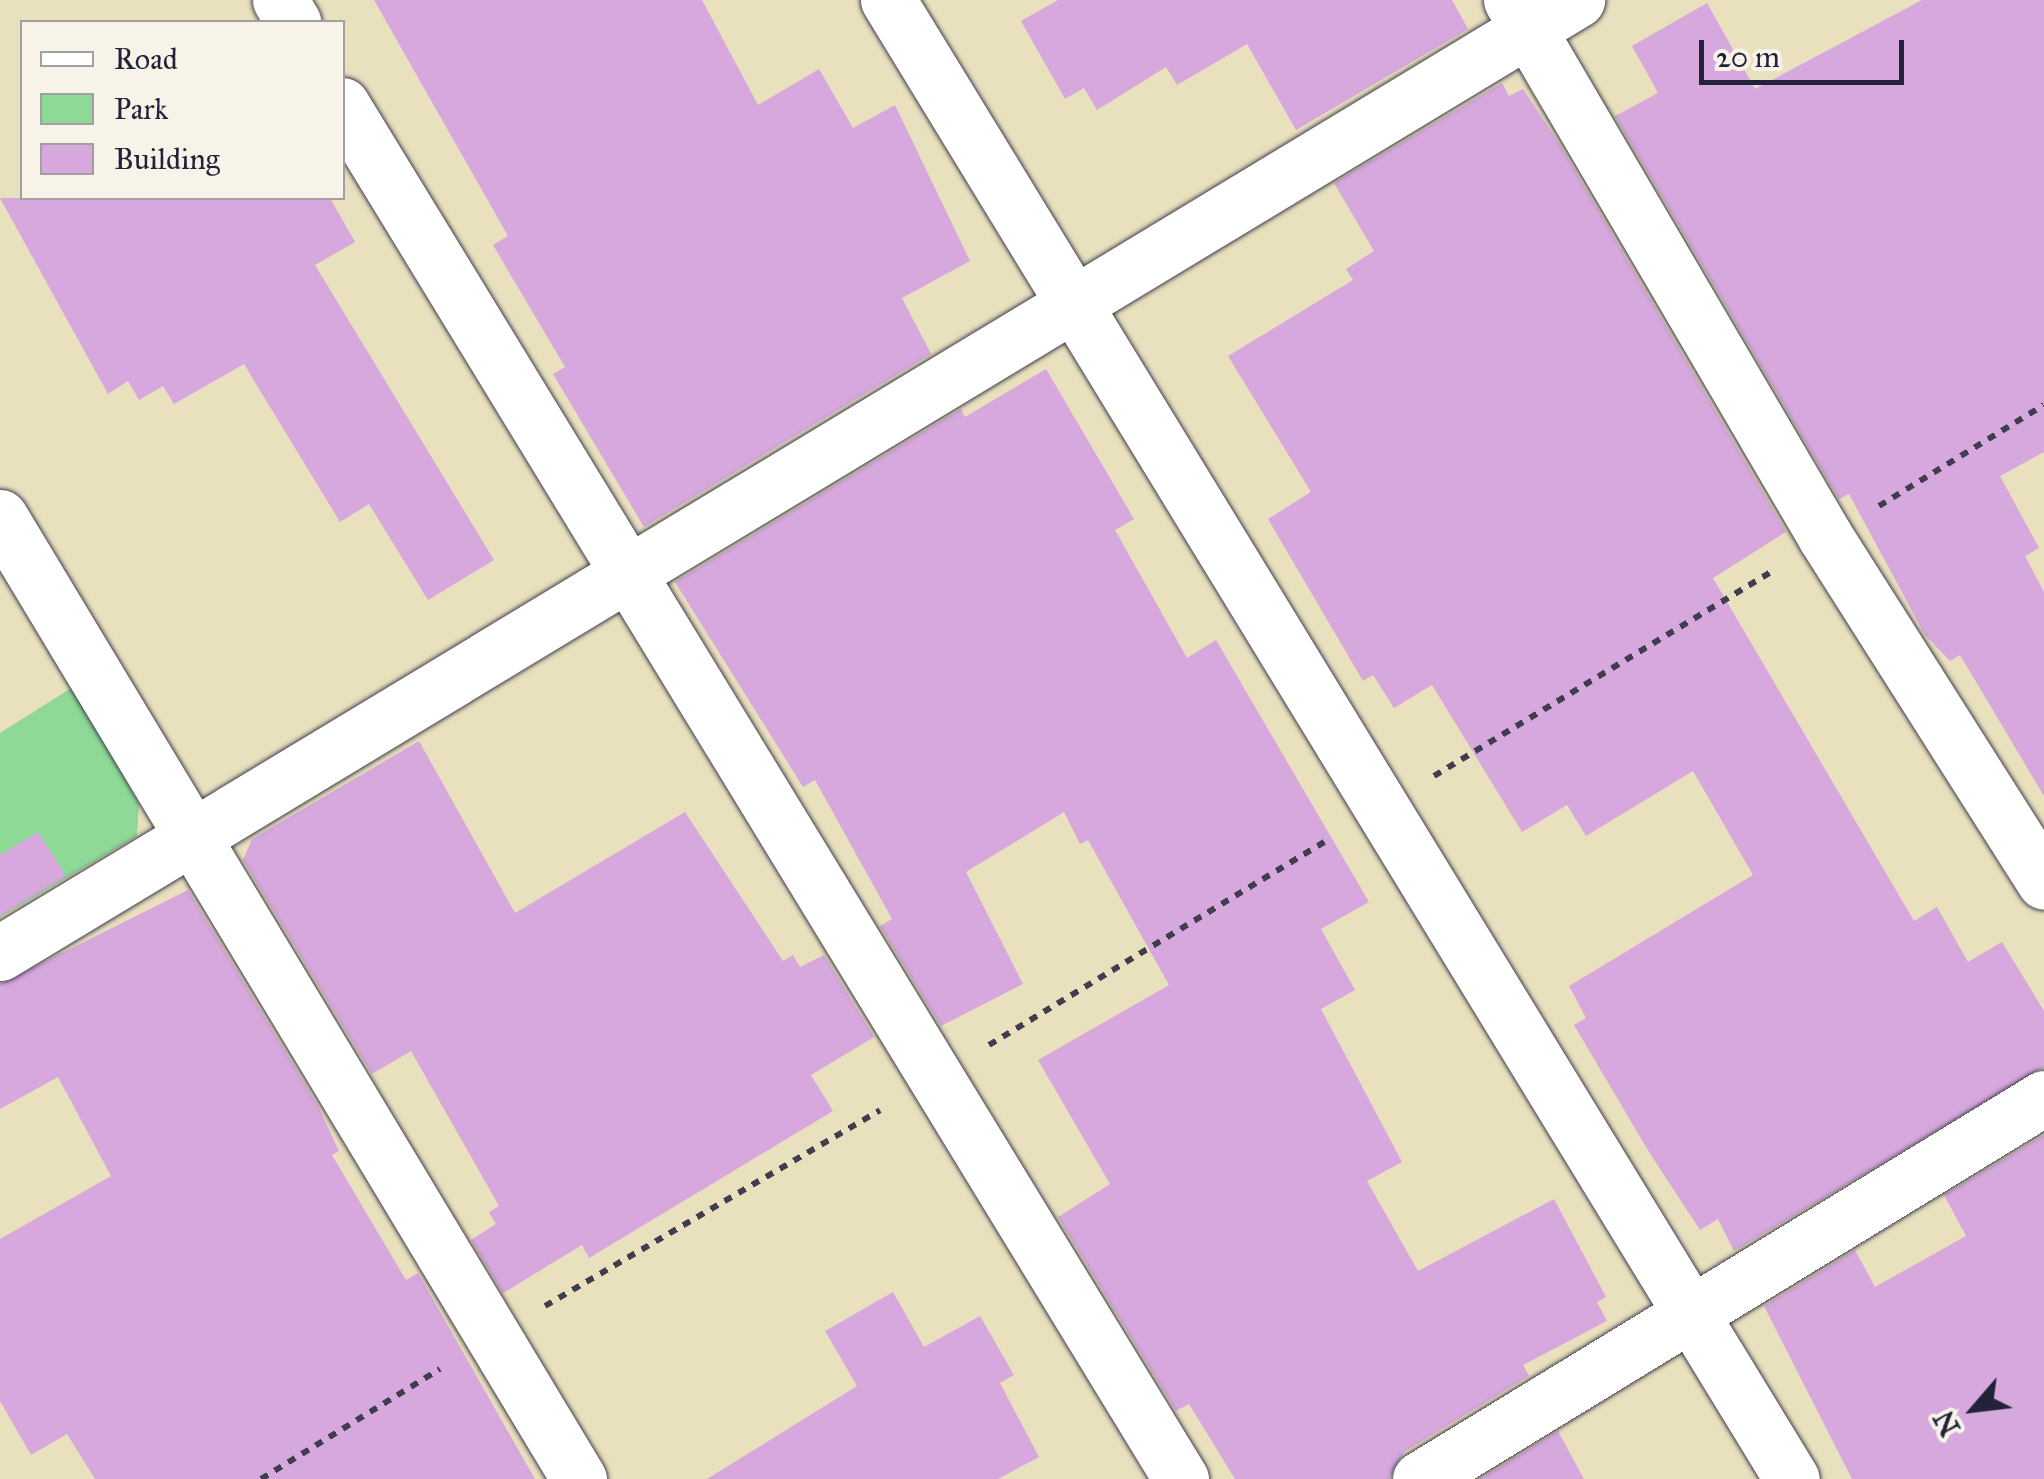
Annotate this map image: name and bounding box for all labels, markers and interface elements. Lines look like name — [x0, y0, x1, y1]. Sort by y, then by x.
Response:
legend — [20, 20, 345, 200]
scale bar — [1704, 20, 1909, 82]
text: 20 m — [1716, 39, 1780, 75]
text: Road — [114, 41, 178, 77]
text: Park — [114, 91, 168, 127]
text: Building — [114, 141, 220, 177]
north arrow — [1924, 1359, 2024, 1459]
text: N — [1926, 1405, 1968, 1442]

